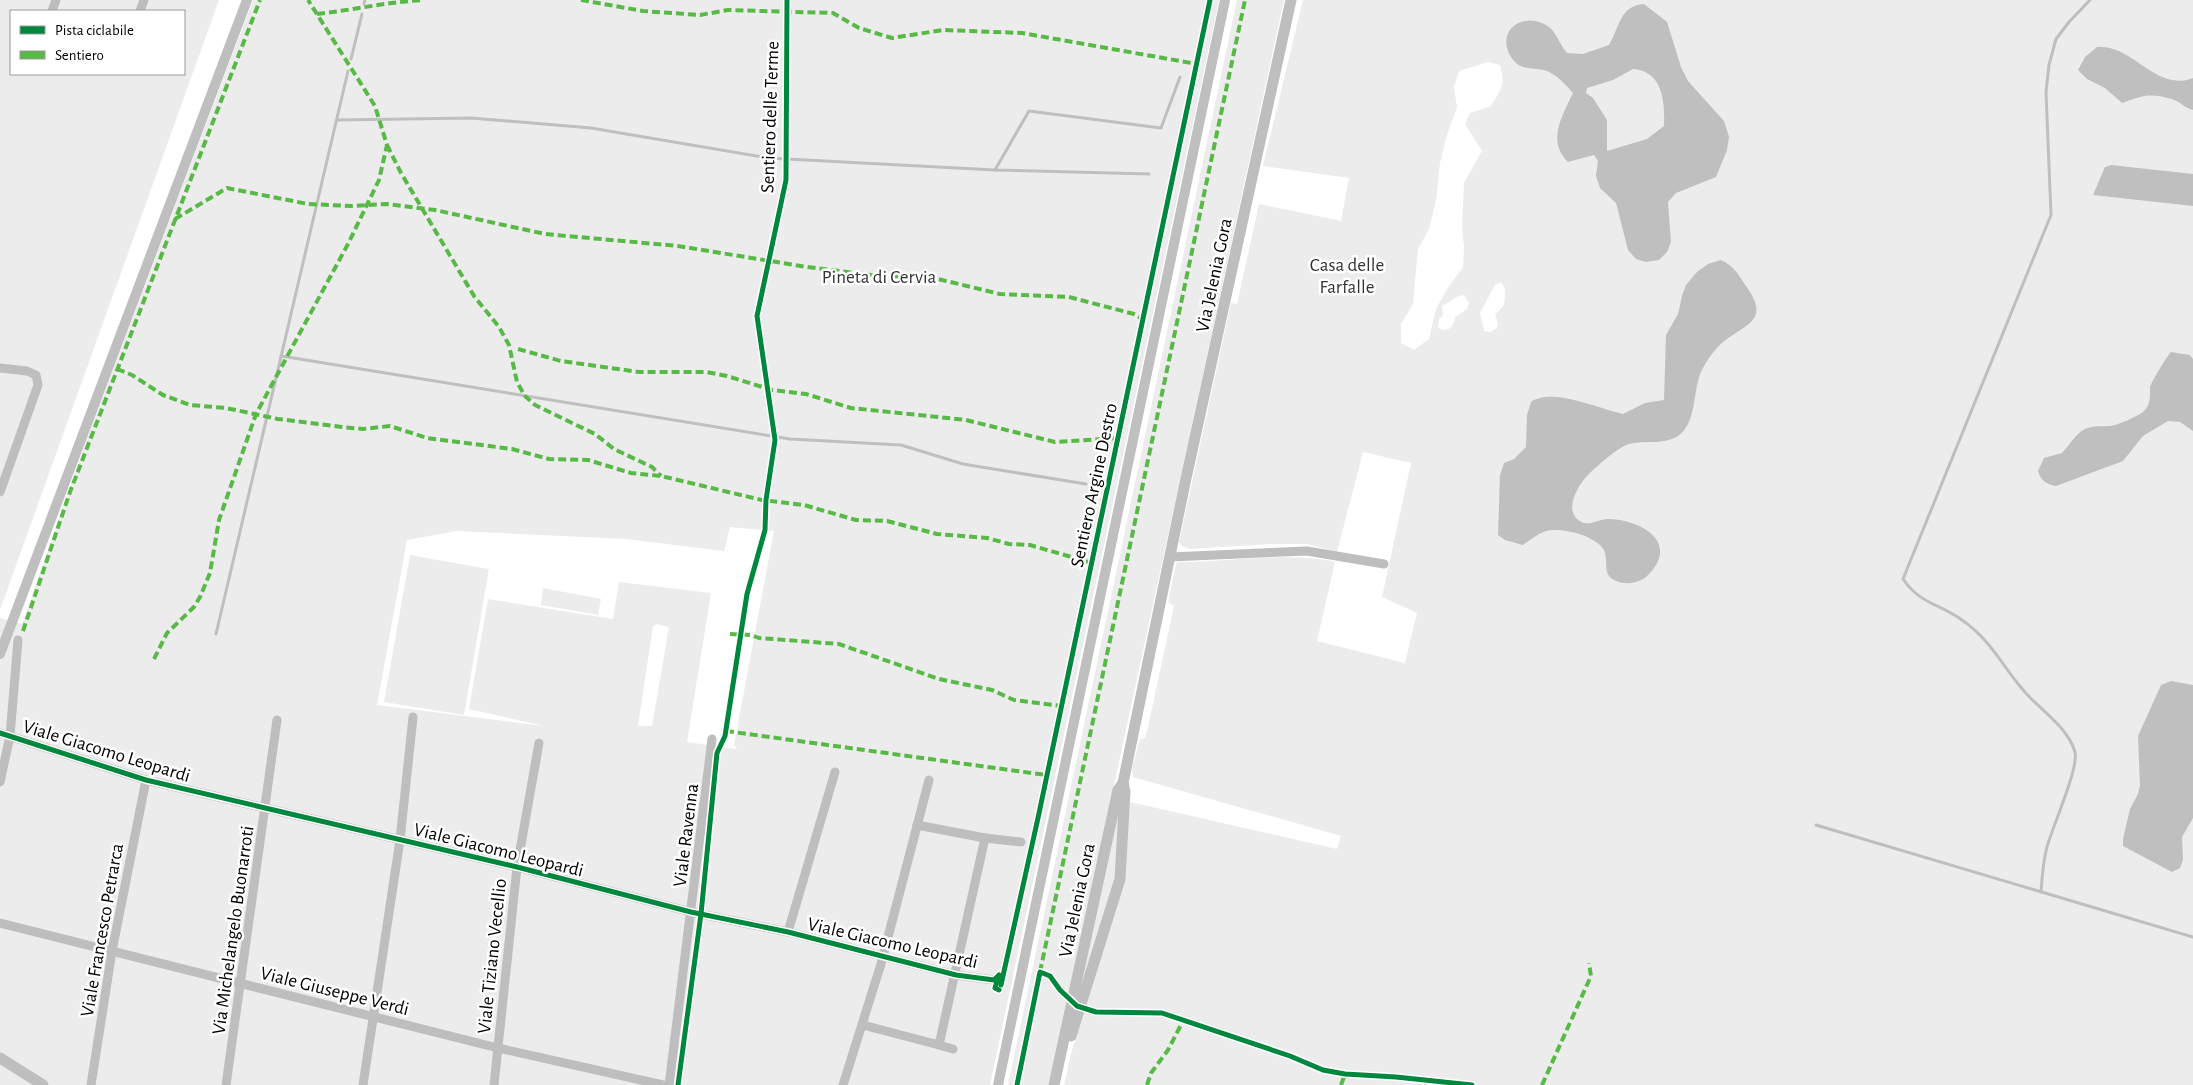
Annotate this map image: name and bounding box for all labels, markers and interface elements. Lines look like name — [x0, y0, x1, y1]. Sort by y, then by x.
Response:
legend — [10, 10, 185, 75]
text: Pista ciclabile — [55, 23, 134, 38]
street label: Sentiero delle Terme — [758, 41, 783, 193]
text: Sentiero — [55, 48, 104, 63]
street label: Via Jelenia Gora — [1193, 216, 1236, 334]
park label: Casa delle Farfalle — [1310, 256, 1384, 297]
park label: Pineta di Cervia — [822, 268, 937, 287]
street label: Sentiero Argine Destro — [1068, 402, 1121, 569]
street label: Viale Giacomo Leopardi — [21, 717, 193, 786]
street label: Viale Ravenna — [671, 782, 702, 888]
street label: Viale Giacomo Leopardi — [412, 820, 585, 881]
street label: Via Michelangelo Buonarroti — [209, 825, 258, 1036]
street label: Via Jelenia Gora — [1056, 841, 1099, 959]
street label: Viale Francesco Petrarca — [78, 842, 127, 1019]
street label: Viale Tiziano Vecellio — [475, 878, 510, 1035]
street label: Viale Giacomo Leopardi — [806, 915, 980, 972]
street label: Viale Giuseppe Verdi — [258, 964, 411, 1019]

